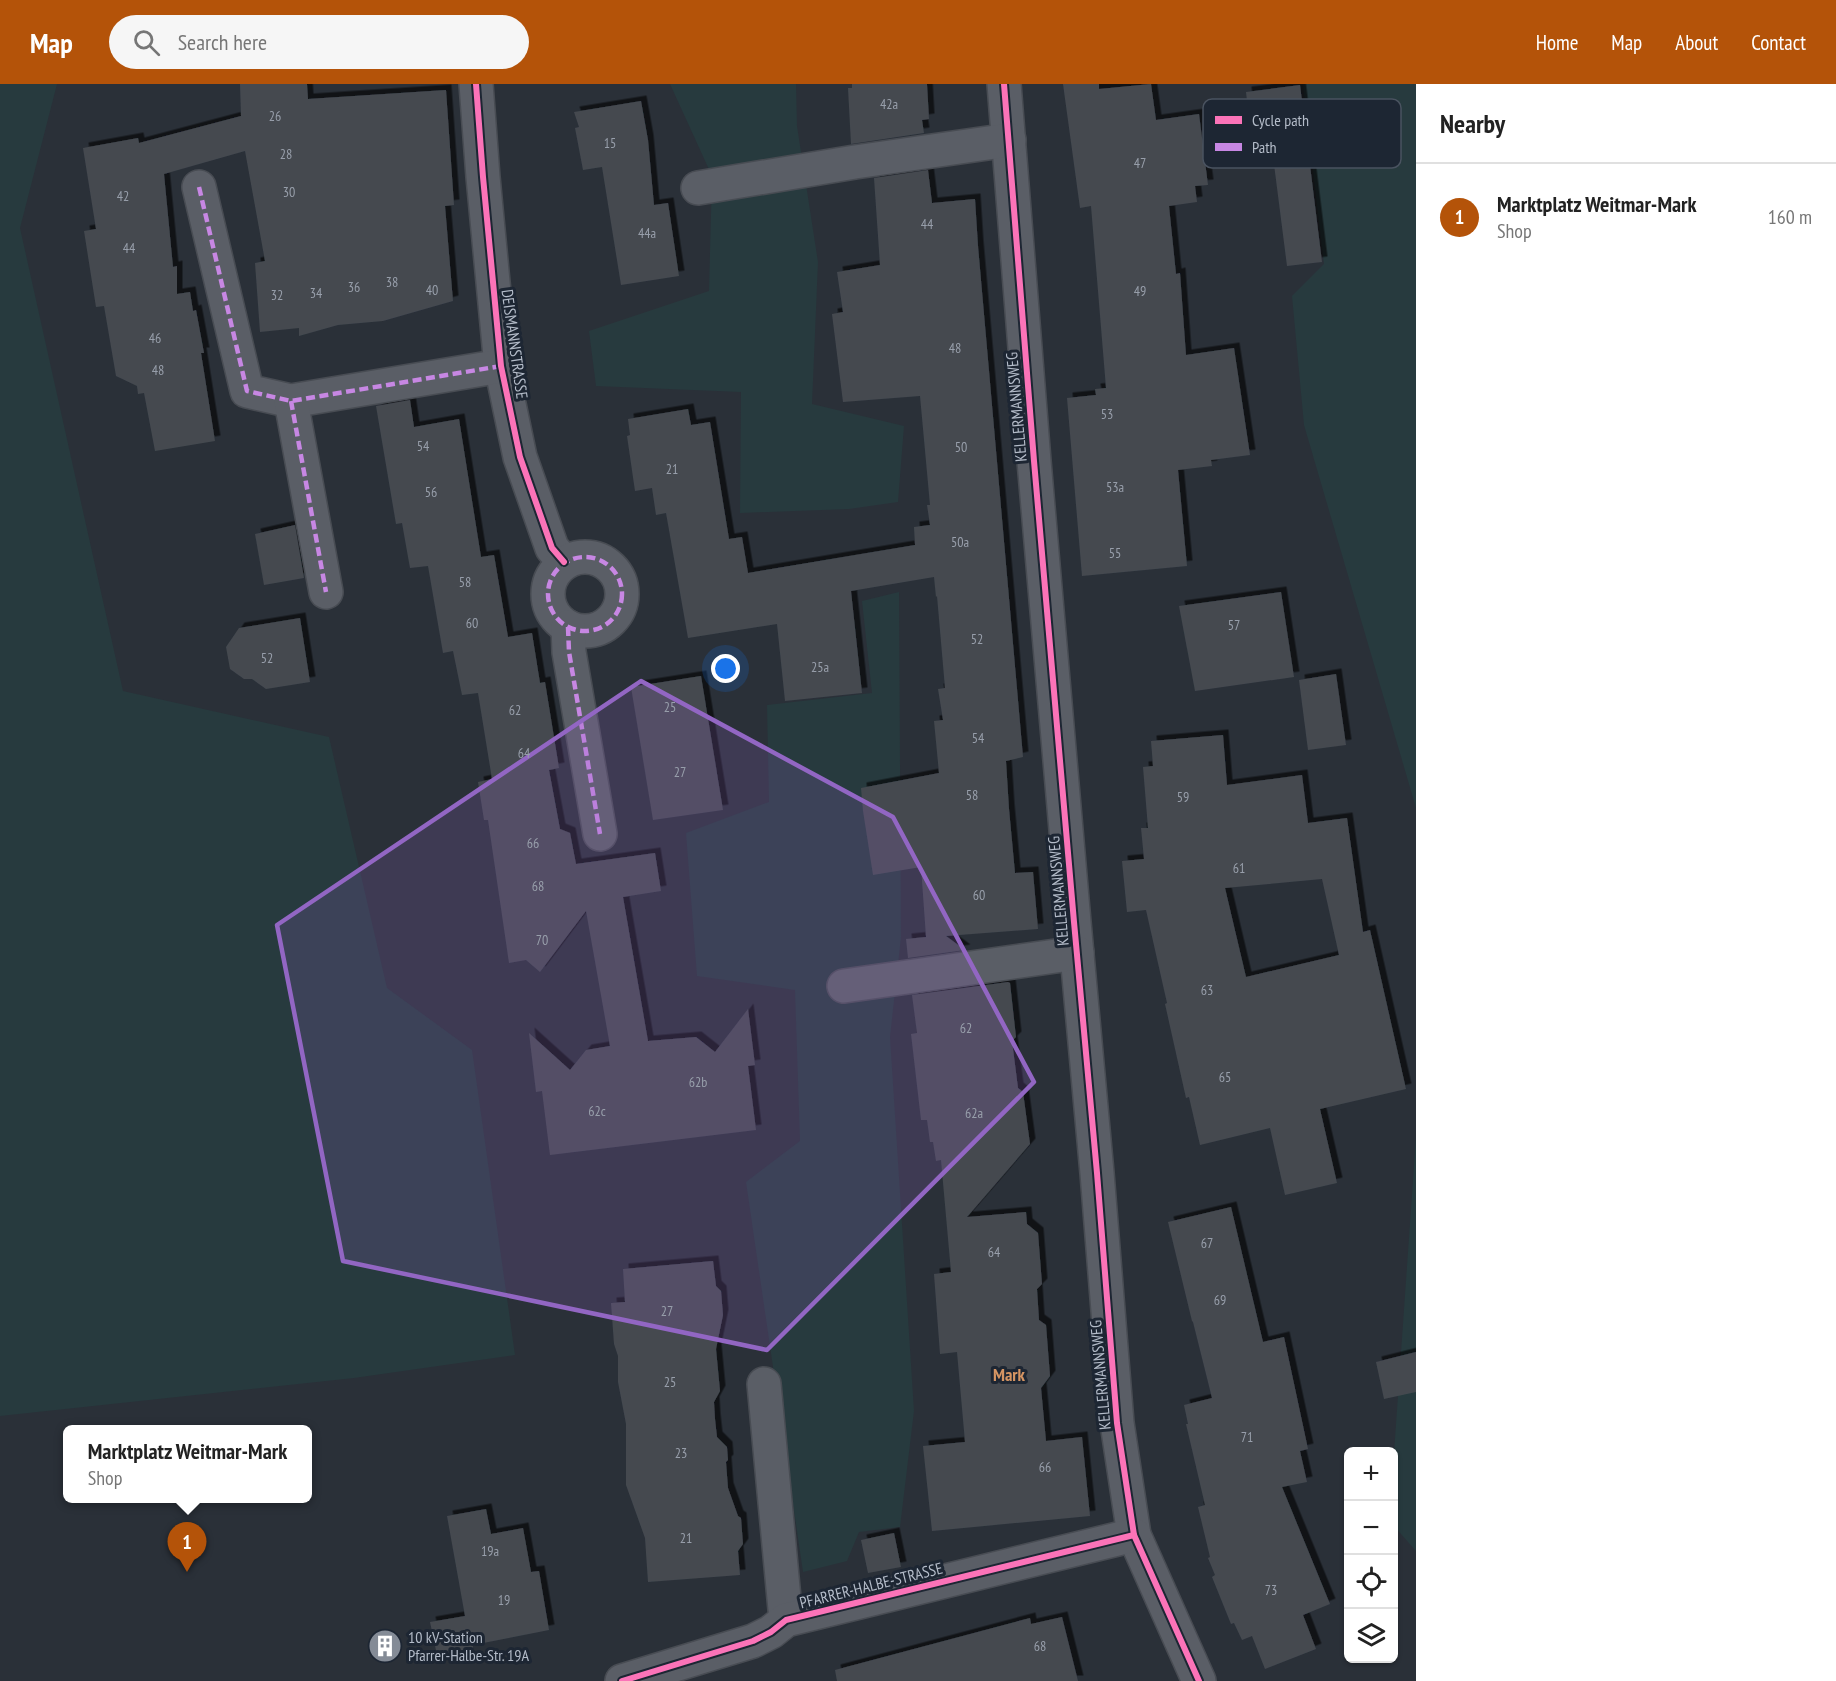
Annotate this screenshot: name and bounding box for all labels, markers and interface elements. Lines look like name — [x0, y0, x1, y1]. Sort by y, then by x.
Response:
search box — [109, 15, 529, 69]
text: Map — [30, 24, 73, 61]
icon: search — [130, 26, 163, 59]
text: Search here — [178, 28, 267, 56]
text: Home — [1536, 29, 1578, 56]
text: Map — [1611, 29, 1642, 56]
text: About — [1675, 29, 1718, 56]
text: Contact — [1751, 29, 1806, 56]
house number: 42a — [880, 95, 898, 113]
legend — [1203, 99, 1401, 168]
house number: 26 — [269, 107, 281, 125]
text: Nearby — [1440, 107, 1505, 140]
text: Cycle path — [1252, 110, 1309, 130]
house number: 15 — [604, 134, 616, 152]
text: Path — [1252, 137, 1277, 157]
house number: 28 — [280, 145, 292, 163]
house number: 47 — [1134, 154, 1146, 172]
house number: 30 — [283, 183, 295, 201]
house number: 42 — [117, 187, 129, 205]
text: Marktplatz Weitmar-Mark — [1497, 190, 1697, 218]
text: 1 — [1455, 204, 1464, 230]
text: 160 m — [1768, 204, 1812, 230]
house number: 44 — [921, 215, 934, 233]
text: Shop — [1497, 218, 1532, 244]
house number: 44a — [638, 224, 656, 242]
house number: 44 — [123, 239, 136, 257]
house number: 38 — [386, 273, 398, 291]
house number: 36 — [348, 278, 360, 296]
house number: 40 — [426, 281, 438, 299]
house number: 49 — [1134, 282, 1146, 300]
house number: 34 — [310, 284, 323, 302]
house number: 32 — [271, 286, 283, 304]
street label: DEISMANNSTRASSE — [497, 288, 533, 400]
house number: 46 — [149, 329, 161, 347]
house number: 48 — [949, 339, 961, 357]
street label: KELLERMANNSWEG — [1001, 351, 1031, 463]
house number: 48 — [152, 361, 164, 379]
house number: 53 — [1101, 405, 1113, 423]
house number: 54 — [417, 437, 430, 455]
house number: 50 — [955, 438, 967, 456]
house number: 21 — [666, 460, 678, 478]
house number: 53a — [1106, 478, 1124, 496]
house number: 56 — [425, 483, 437, 501]
house number: 50a — [951, 533, 969, 551]
house number: 55 — [1109, 544, 1121, 562]
house number: 58 — [459, 573, 471, 591]
house number: 60 — [466, 614, 478, 632]
house number: 57 — [1228, 616, 1240, 634]
house number: 52 — [971, 630, 983, 648]
house number: 52 — [261, 649, 273, 667]
your location — [711, 654, 740, 683]
house number: 25a — [811, 658, 829, 676]
house number: 25 — [664, 698, 676, 716]
house number: 62 — [509, 701, 521, 719]
house number: 54 — [972, 729, 985, 747]
house number: 64 — [518, 744, 531, 762]
house number: 27 — [674, 763, 686, 781]
house number: 58 — [966, 786, 978, 804]
house number: 59 — [1177, 788, 1189, 806]
house number: 66 — [527, 834, 539, 852]
street label: KELLERMANNSWEG — [1043, 835, 1073, 947]
house number: 61 — [1233, 859, 1245, 877]
house number: 68 — [532, 877, 544, 895]
house number: 60 — [973, 886, 985, 904]
house number: 70 — [536, 931, 548, 949]
house number: 63 — [1201, 981, 1213, 999]
house number: 62 — [960, 1019, 972, 1037]
house number: 65 — [1219, 1068, 1231, 1086]
house number: 62b — [689, 1073, 707, 1091]
house number: 62c — [588, 1102, 606, 1120]
house number: 62a — [965, 1104, 983, 1122]
house number: 67 — [1201, 1234, 1213, 1252]
house number: 64 — [988, 1243, 1001, 1261]
house number: 69 — [1214, 1291, 1226, 1309]
house number: 27 — [661, 1302, 673, 1320]
street label: KELLERMANNSWEG — [1085, 1319, 1115, 1431]
district label: Mark — [993, 1363, 1026, 1386]
house number: 25 — [664, 1373, 676, 1391]
popup — [63, 1425, 312, 1503]
house number: 71 — [1241, 1428, 1253, 1446]
text: Marktplatz Weitmar-Mark — [88, 1437, 287, 1465]
house number: 23 — [675, 1444, 687, 1462]
map controls — [1344, 1447, 1398, 1663]
button: + — [1344, 1447, 1398, 1501]
house number: 66 — [1039, 1458, 1051, 1476]
text: Shop — [88, 1465, 122, 1491]
button: − — [1344, 1501, 1398, 1555]
pin: 1 — [168, 1522, 207, 1572]
house number: 21 — [680, 1529, 692, 1547]
house number: 19a — [481, 1542, 499, 1560]
button: locate — [1344, 1555, 1398, 1609]
street label: PFARRER-HALBE-STRASSE — [797, 1558, 945, 1612]
house number: 73 — [1265, 1581, 1277, 1599]
house number: 19 — [498, 1591, 510, 1609]
button: layers — [1344, 1609, 1398, 1663]
place label: 10 kV-Station Pfarrer-Halbe-Str. 19A — [408, 1627, 529, 1665]
building icon: 10 kV-Station Pfarrer-Halbe-Str. 19A — [367, 1628, 403, 1664]
house number: 68 — [1034, 1637, 1046, 1655]

